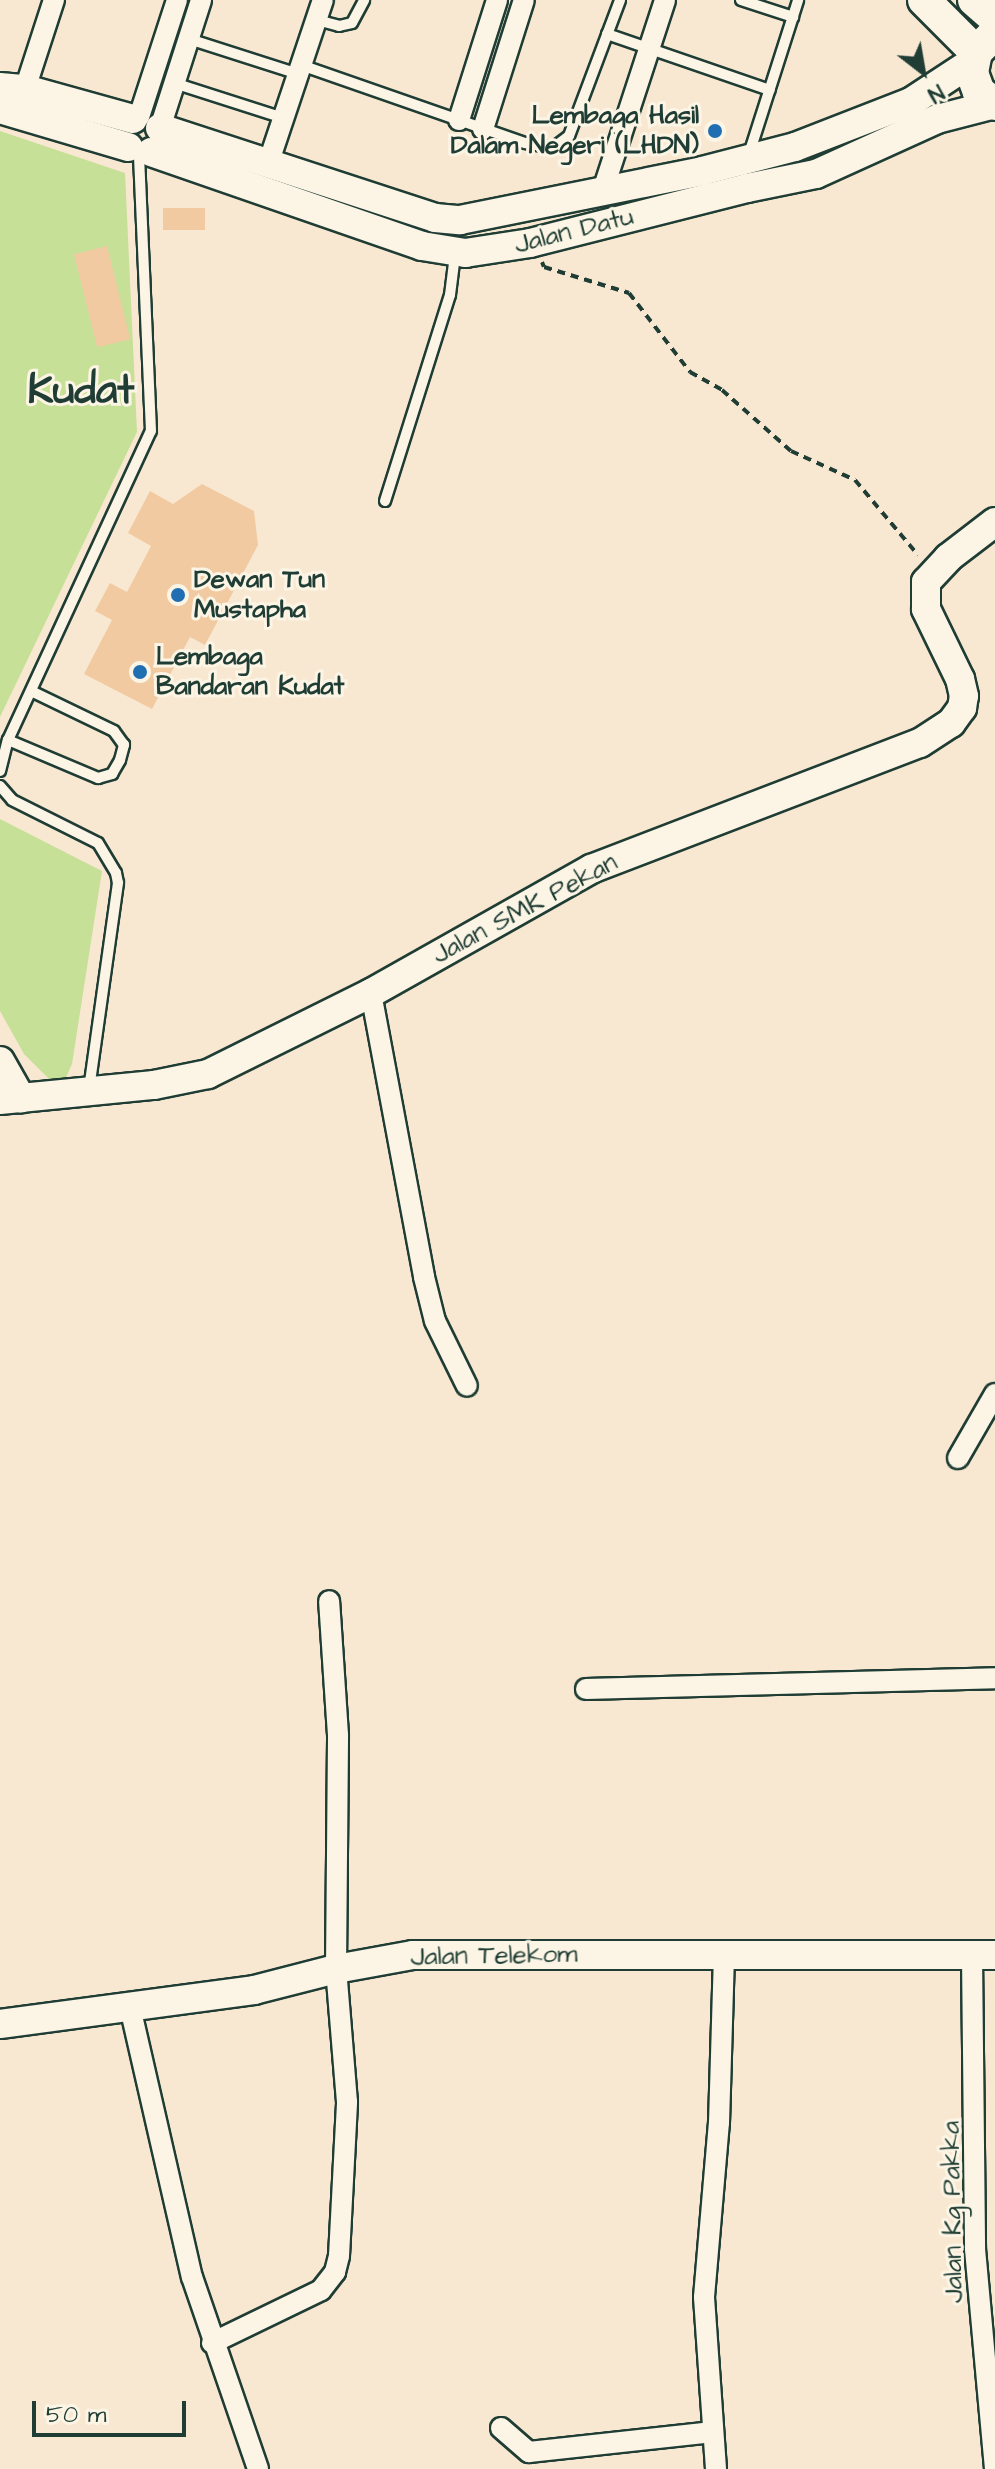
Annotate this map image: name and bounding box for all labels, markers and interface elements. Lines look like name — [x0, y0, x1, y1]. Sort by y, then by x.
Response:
north arrow — [883, 32, 963, 112]
text: N — [922, 76, 950, 110]
place label: Lembaga Hasil Dalam Negeri (LHDN) — [451, 100, 699, 162]
marker: Lembaga Hasil Dalam Negeri (LHDN) — [706, 122, 724, 140]
street label: Jalan Datu — [511, 201, 637, 261]
district label: Kudat — [28, 366, 134, 416]
place label: Dewan Tun Mustapha — [194, 564, 325, 626]
marker: Dewan Tun Mustapha — [169, 586, 187, 604]
place label: Lembaga Bandaran Kudat — [156, 641, 344, 702]
marker: Lembaga Bandaran Kudat — [131, 663, 149, 681]
street label: Jalan SMK Pekan — [427, 847, 623, 971]
street label: Jalan Telekom — [410, 1939, 578, 1973]
street label: Jalan Kg Pakka — [936, 2121, 970, 2303]
scale bar — [36, 2385, 190, 2435]
text: 50 m — [46, 2398, 106, 2432]

